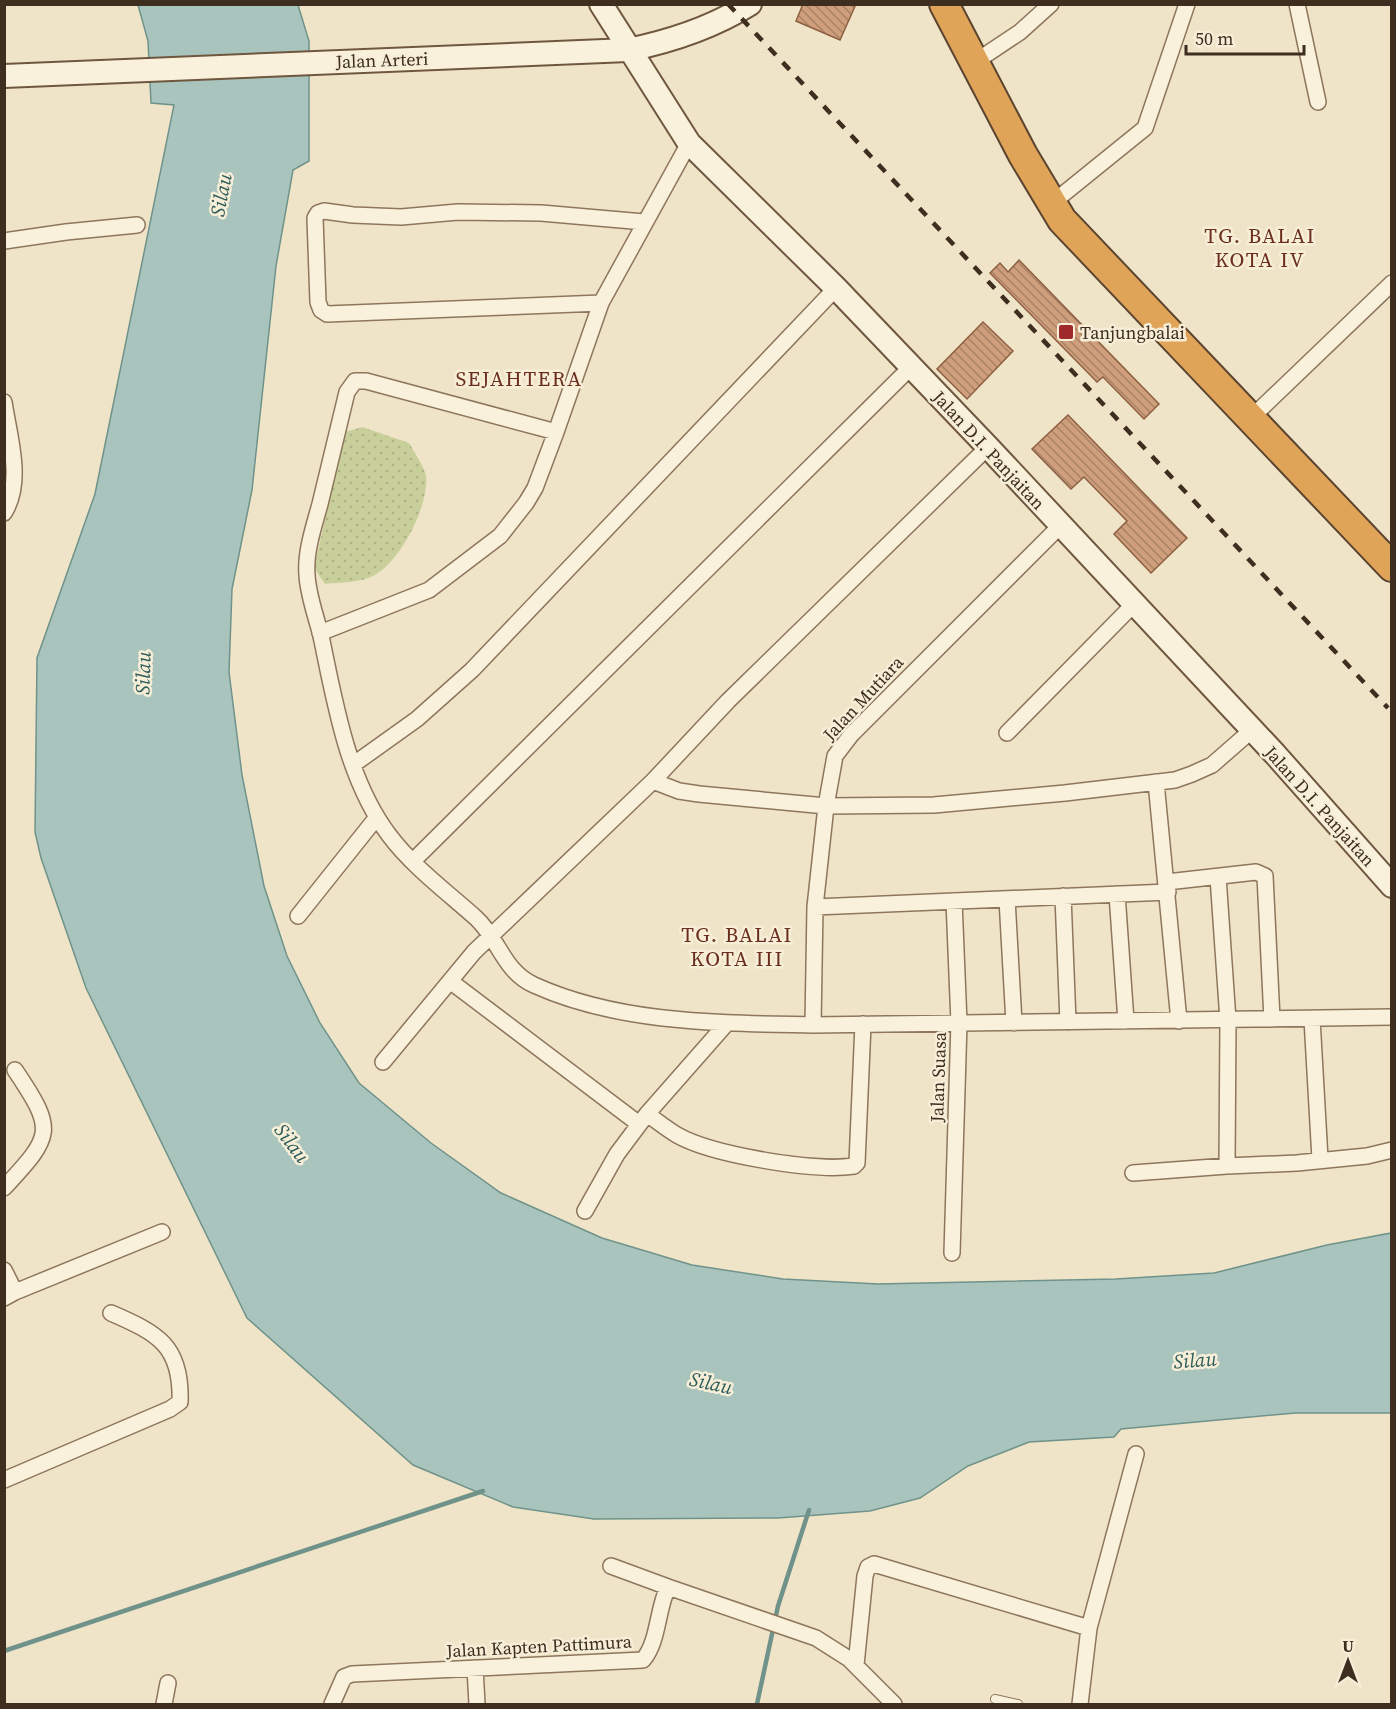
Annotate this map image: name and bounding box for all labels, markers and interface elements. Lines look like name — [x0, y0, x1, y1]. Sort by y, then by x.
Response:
scale bar — [1186, 18, 1304, 56]
text: 50 m — [1195, 26, 1233, 51]
street label: Jalan Arteri — [334, 46, 429, 74]
water label: Silau — [203, 171, 239, 219]
district label: TG. BALAI KOTA IV — [1204, 221, 1316, 274]
place label: Tanjungbalai — [1080, 320, 1185, 345]
marker: Tanjungbalai — [1057, 323, 1075, 341]
district label: SEJAHTERA — [455, 364, 583, 393]
street label: Jalan D.I. Panjaitan — [927, 384, 1051, 515]
street label: Jalan Mutiara — [816, 649, 910, 747]
water label: Silau — [128, 650, 158, 695]
street label: Jalan D.I. Panjaitan — [1258, 740, 1381, 872]
district label: TG. BALAI KOTA III — [681, 920, 793, 973]
street label: Jalan Suasa — [924, 1031, 952, 1124]
water label: Silau — [268, 1117, 317, 1169]
water label: Silau — [1172, 1344, 1218, 1375]
water label: Silau — [687, 1365, 736, 1401]
street label: Jalan Kapten Pattimura — [444, 1629, 633, 1663]
north arrow — [1318, 1631, 1378, 1691]
text: U — [1342, 1635, 1354, 1657]

